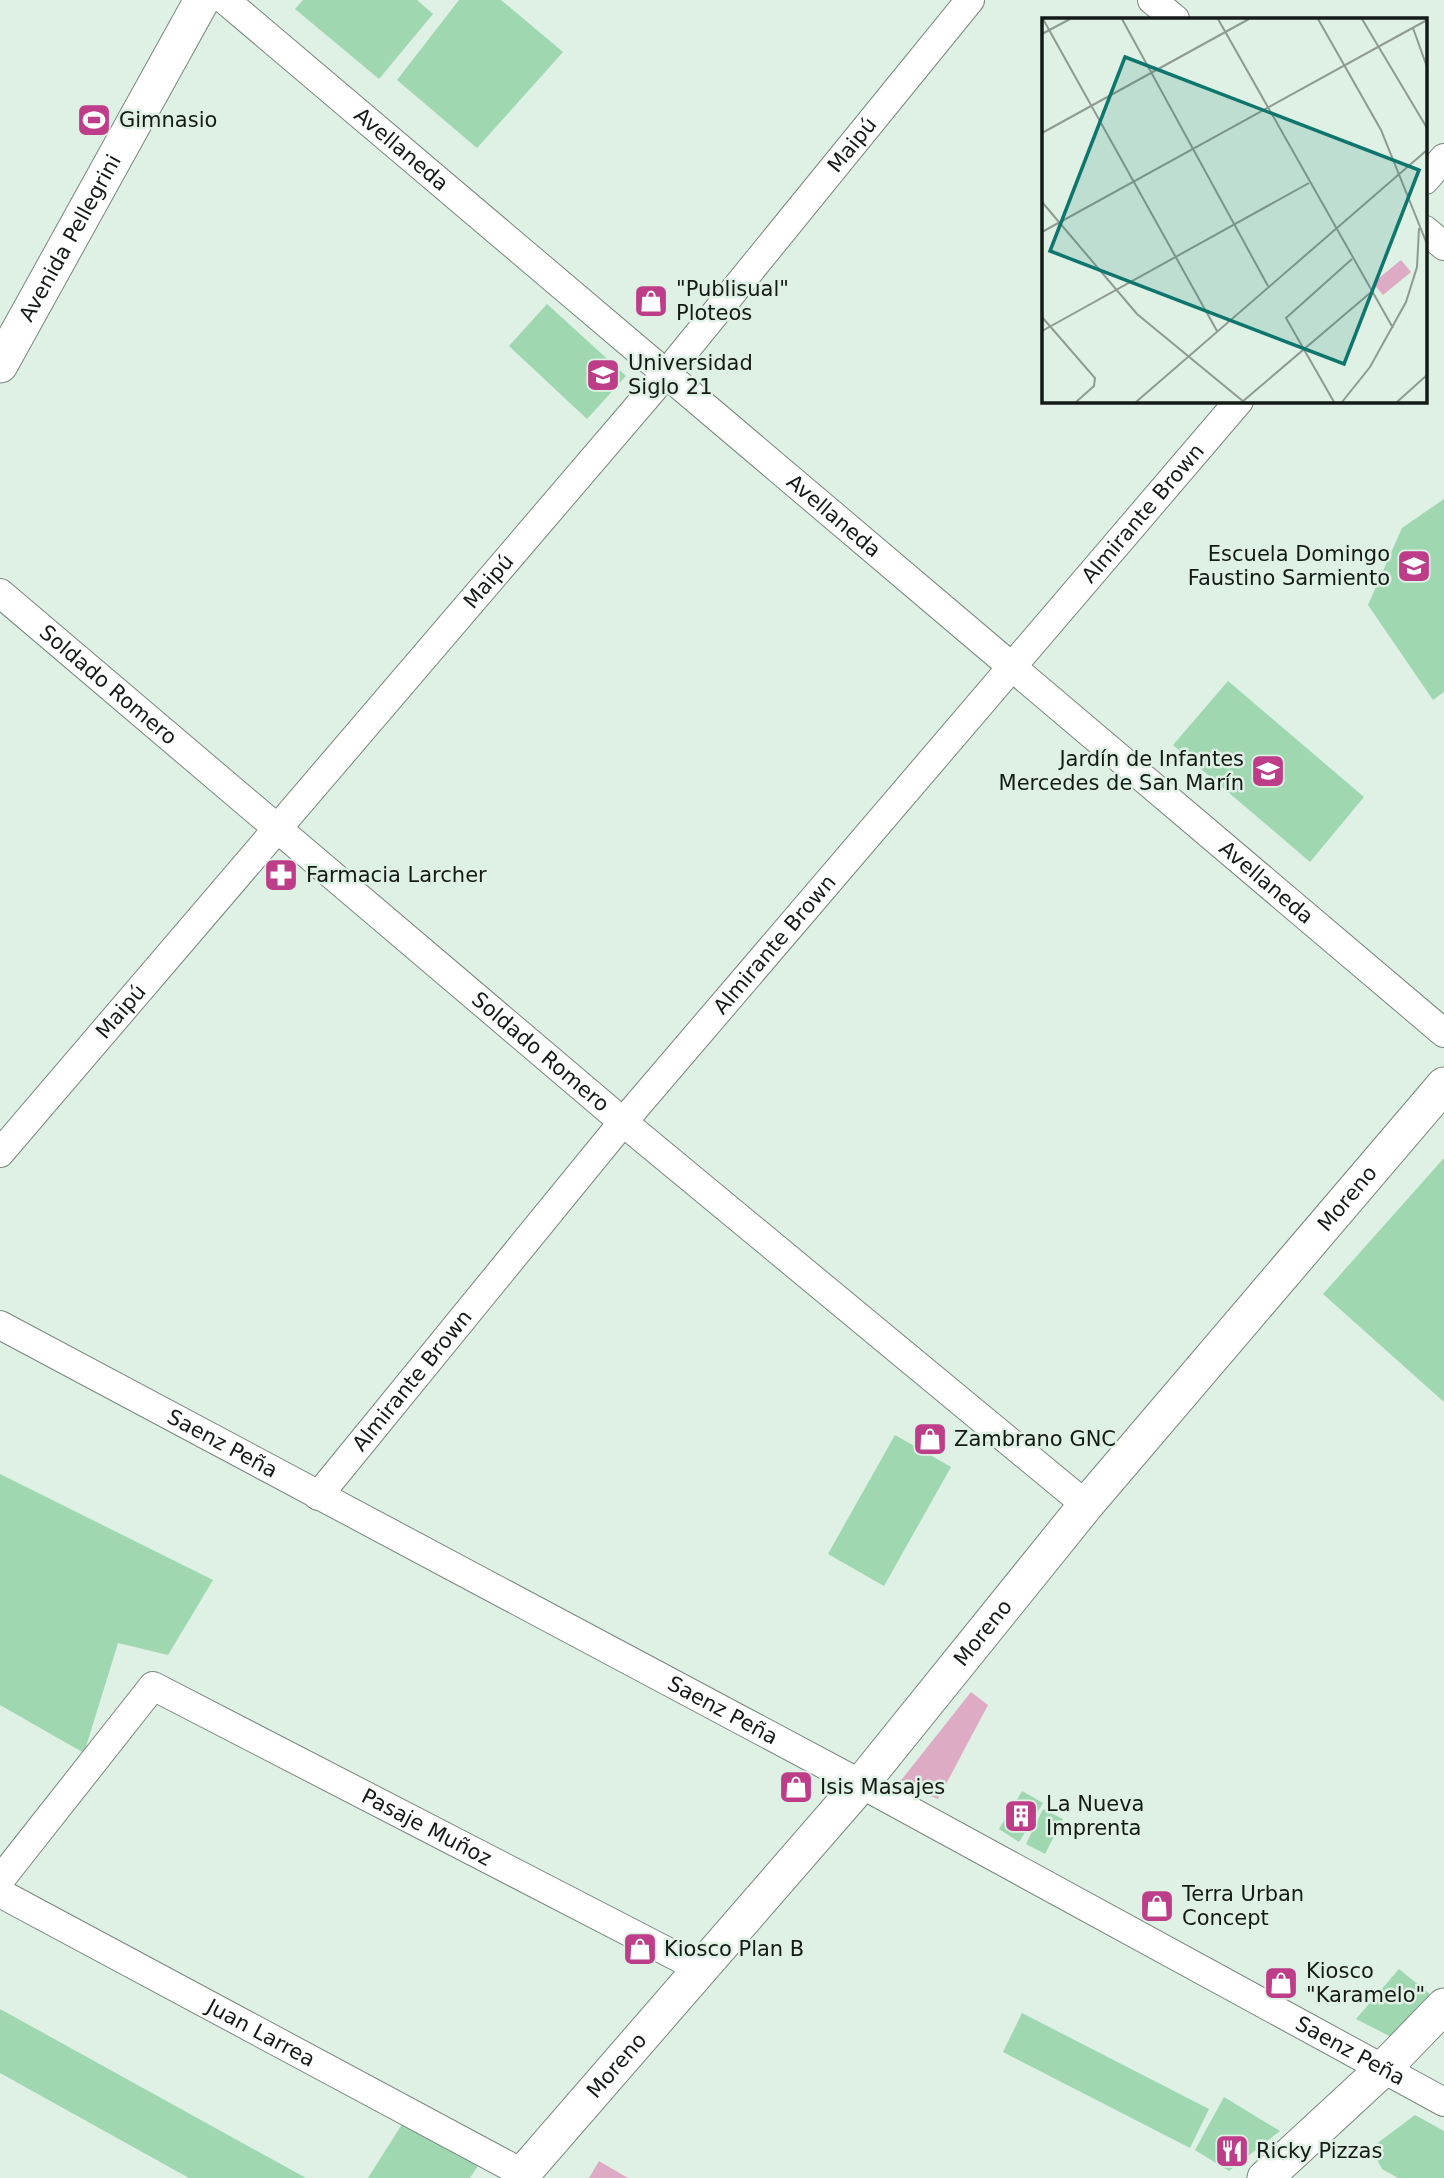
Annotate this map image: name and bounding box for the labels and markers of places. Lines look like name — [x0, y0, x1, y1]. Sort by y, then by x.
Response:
sports icon: Gimnasio — [75, 101, 113, 139]
place label: Gimnasio — [119, 108, 217, 132]
place label: "Publisual" Ploteos — [676, 277, 789, 325]
shop icon: "Publisual" Ploteos — [632, 282, 670, 320]
place label: Universidad Siglo 21 — [628, 351, 753, 399]
school or university icon: Universidad Siglo 21 — [584, 356, 622, 394]
place label: Escuela Domingo Faustino Sarmiento — [1188, 542, 1390, 590]
school or university icon: Escuela Domingo Faustino Sarmiento — [1395, 547, 1433, 585]
place label: Jardín de Infantes Mercedes de San Marín — [999, 747, 1244, 795]
school or university icon: Jardín de Infantes Mercedes de San Marín — [1249, 752, 1287, 790]
pharmacy icon: Farmacia Larcher — [262, 856, 300, 894]
place label: Farmacia Larcher — [306, 863, 487, 887]
shop icon: Zambrano GNC — [911, 1420, 949, 1458]
place label: Zambrano GNC — [954, 1427, 1116, 1451]
shop icon: Isis Masajes — [777, 1768, 815, 1806]
place label: Isis Masajes — [820, 1775, 945, 1799]
place label: La Nueva Imprenta — [1046, 1792, 1144, 1840]
building icon: La Nueva Imprenta — [1002, 1797, 1040, 1835]
place label: Terra Urban Concept — [1181, 1882, 1304, 1930]
shop icon: Terra Urban Concept — [1138, 1887, 1176, 1925]
shop icon: Kiosco Plan B — [621, 1930, 659, 1968]
place label: Kiosco Plan B — [664, 1937, 804, 1961]
place label: Kiosco "Karamelo" — [1306, 1959, 1425, 2007]
shop icon: Kiosco "Karamelo" — [1262, 1964, 1300, 2002]
restaurant icon: Ricky Pizzas — [1213, 2132, 1251, 2170]
place label: Ricky Pizzas — [1256, 2139, 1382, 2163]

